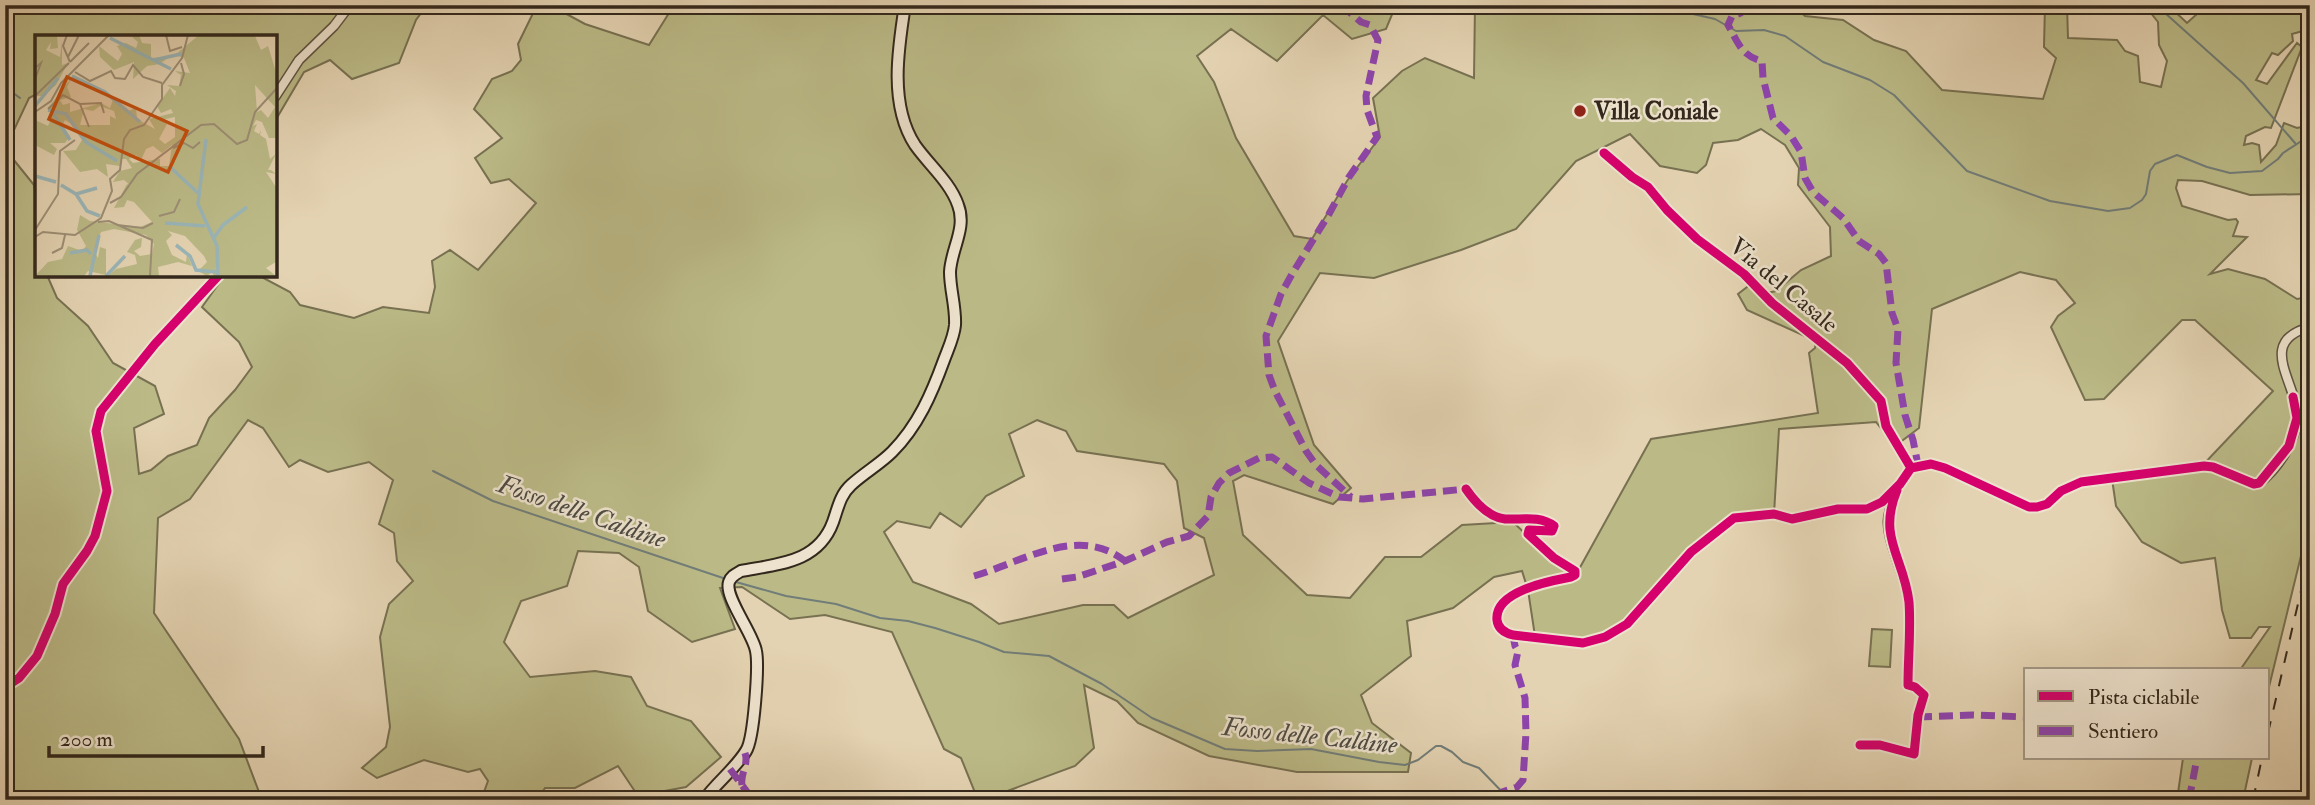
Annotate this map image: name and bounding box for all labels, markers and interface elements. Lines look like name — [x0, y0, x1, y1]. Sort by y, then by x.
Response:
inset map — [35, 35, 276, 276]
place label: Villa Coniale — [1593, 96, 1718, 127]
marker: Villa Coniale — [1572, 103, 1588, 119]
street label: Via del Casale — [1723, 231, 1844, 340]
water label: Fosso delle Caldine — [492, 468, 670, 556]
legend — [2024, 668, 2270, 760]
text: Pista ciclabile — [2088, 684, 2199, 711]
water label: Fosso delle Caldine — [1219, 711, 1399, 761]
scale bar — [49, 714, 262, 758]
text: Sentiero — [2088, 718, 2158, 745]
text: 200 m — [60, 726, 113, 753]

